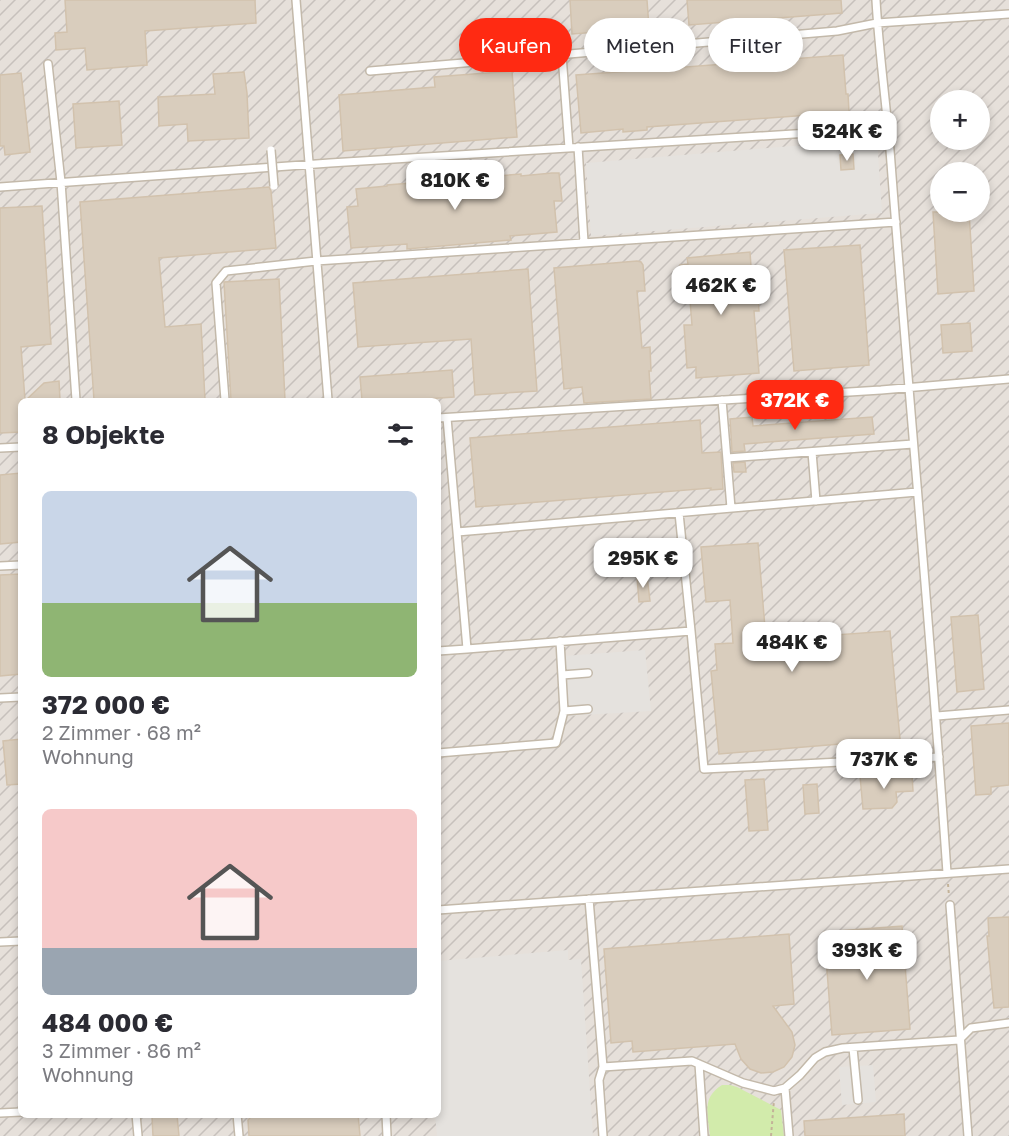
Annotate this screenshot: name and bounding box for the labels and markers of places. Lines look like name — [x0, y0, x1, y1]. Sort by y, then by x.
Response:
pin: 524K € — [798, 111, 896, 162]
pin: 810K € — [406, 160, 504, 211]
pin: 462K € — [672, 265, 770, 316]
pin: 372K € — [746, 380, 844, 431]
pin: 295K € — [594, 538, 692, 589]
pin: 484K € — [743, 622, 841, 673]
pin: 737K € — [835, 739, 933, 790]
pin: 393K € — [818, 930, 916, 981]

